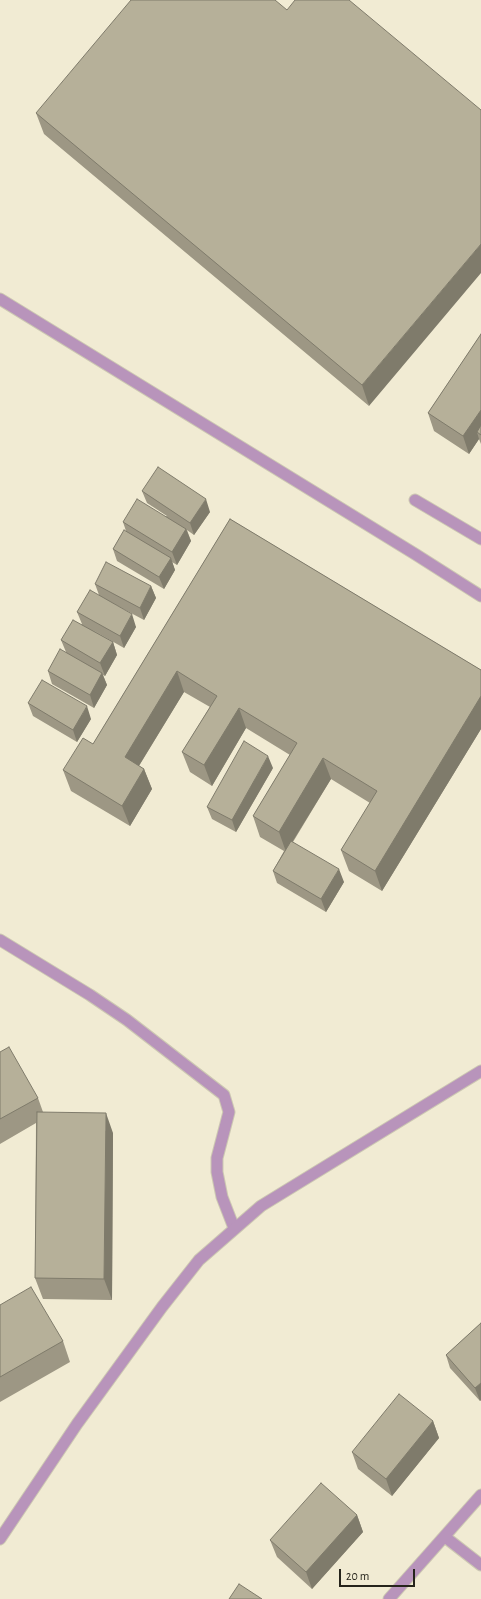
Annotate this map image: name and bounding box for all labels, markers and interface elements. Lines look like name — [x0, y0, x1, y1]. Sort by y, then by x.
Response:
scale bar — [341, 1561, 417, 1587]
text: 20 m — [346, 1570, 369, 1582]

